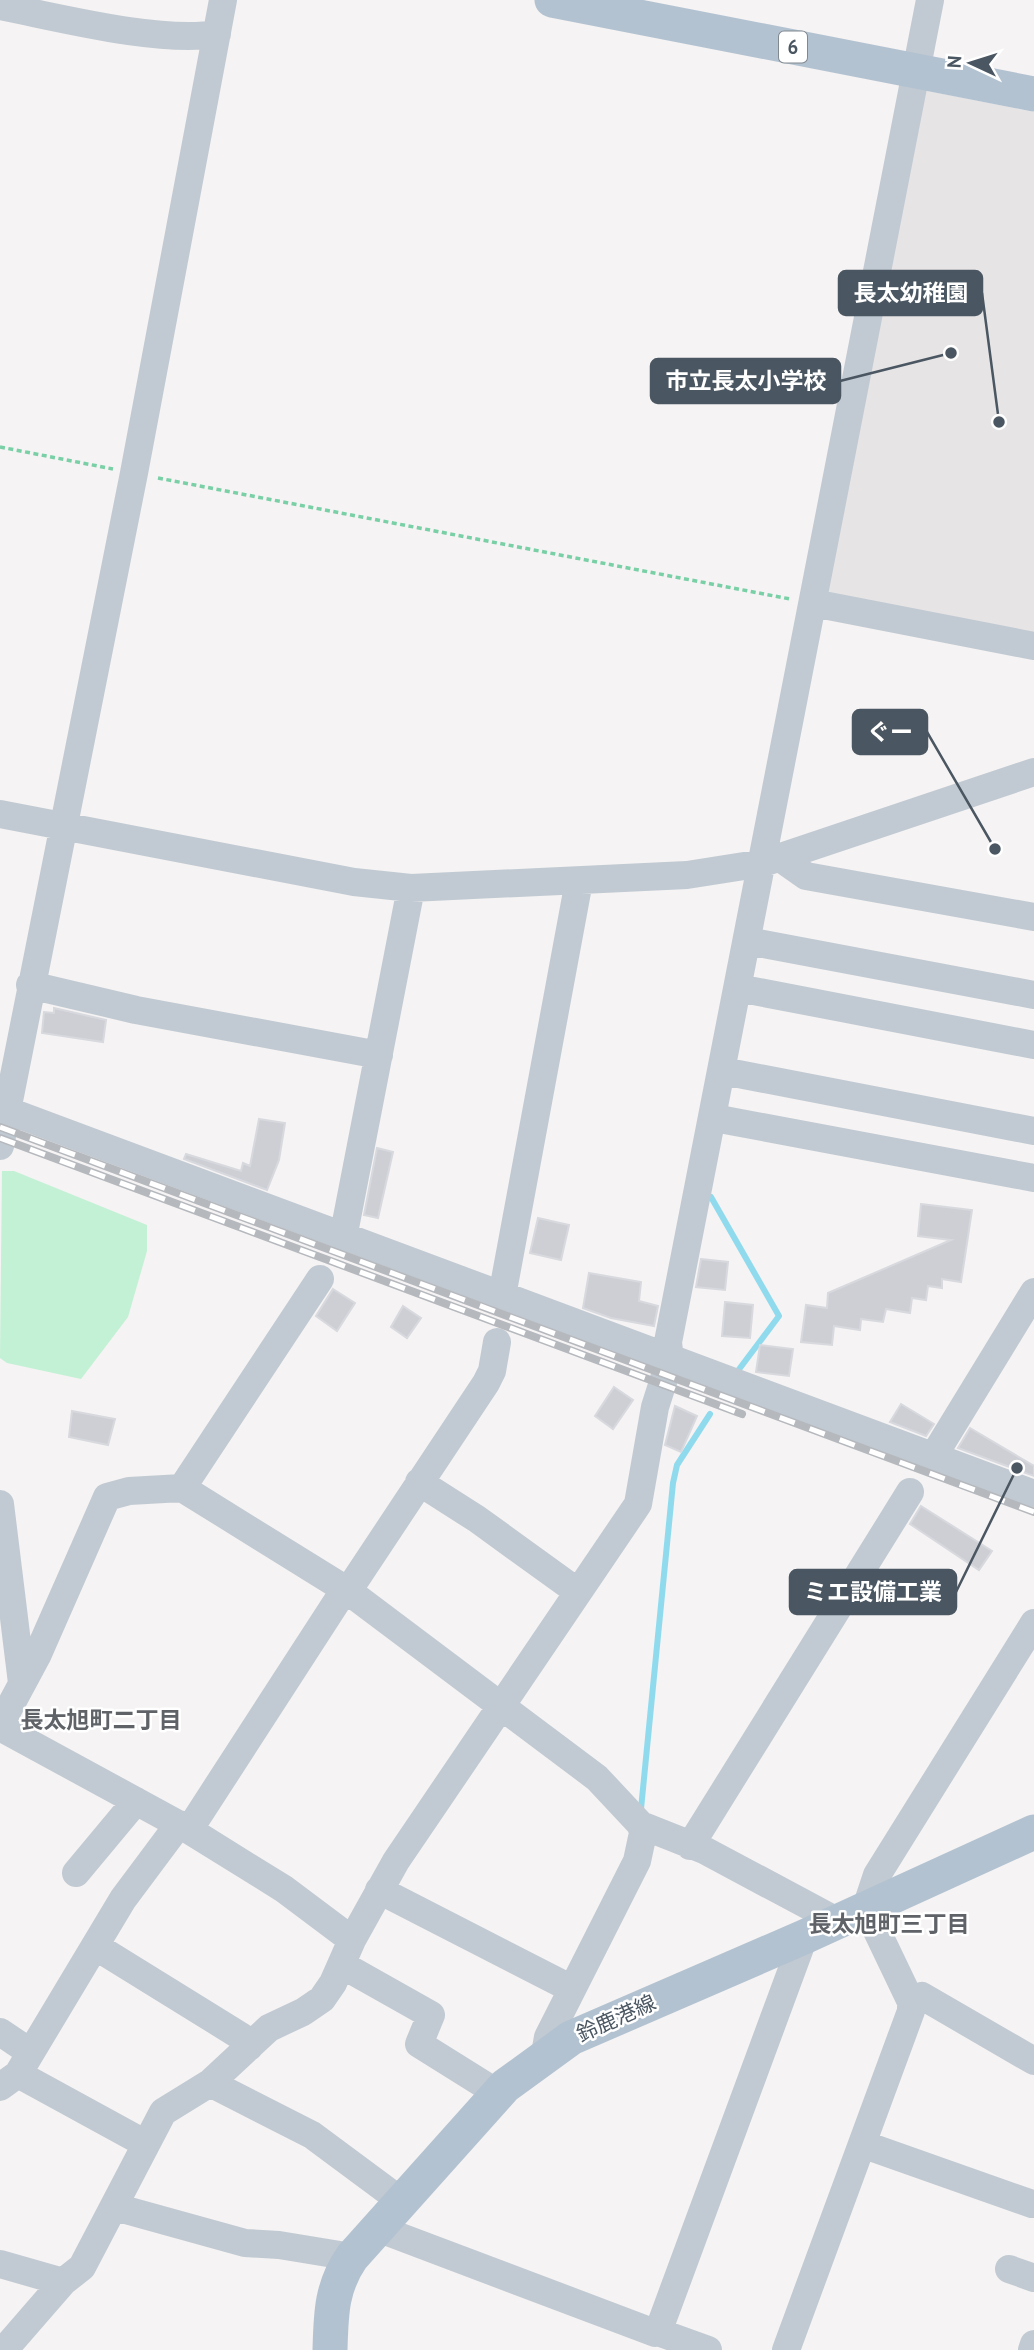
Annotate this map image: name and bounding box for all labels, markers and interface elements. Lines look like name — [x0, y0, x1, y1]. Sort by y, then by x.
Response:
north arrow — [936, 28, 1006, 98]
road number: 6 — [779, 32, 807, 62]
text: N — [942, 55, 966, 69]
callout: 長太幼稚園 — [839, 271, 982, 315]
text: 長太幼稚園 — [854, 278, 969, 307]
callout: 市立長太小学校 — [651, 359, 840, 403]
text: 市立長太小学校 — [666, 366, 827, 395]
callout: ぐー — [853, 710, 927, 754]
text: ぐー — [867, 717, 913, 746]
callout: ミエ設備工業 — [790, 1570, 956, 1614]
text: ミエ設備工業 — [804, 1577, 942, 1606]
district label: 長太旭町二丁目 — [21, 1705, 182, 1734]
district label: 長太旭町三丁目 — [809, 1909, 970, 1938]
street label: 鈴鹿港線 — [572, 1989, 660, 2047]

